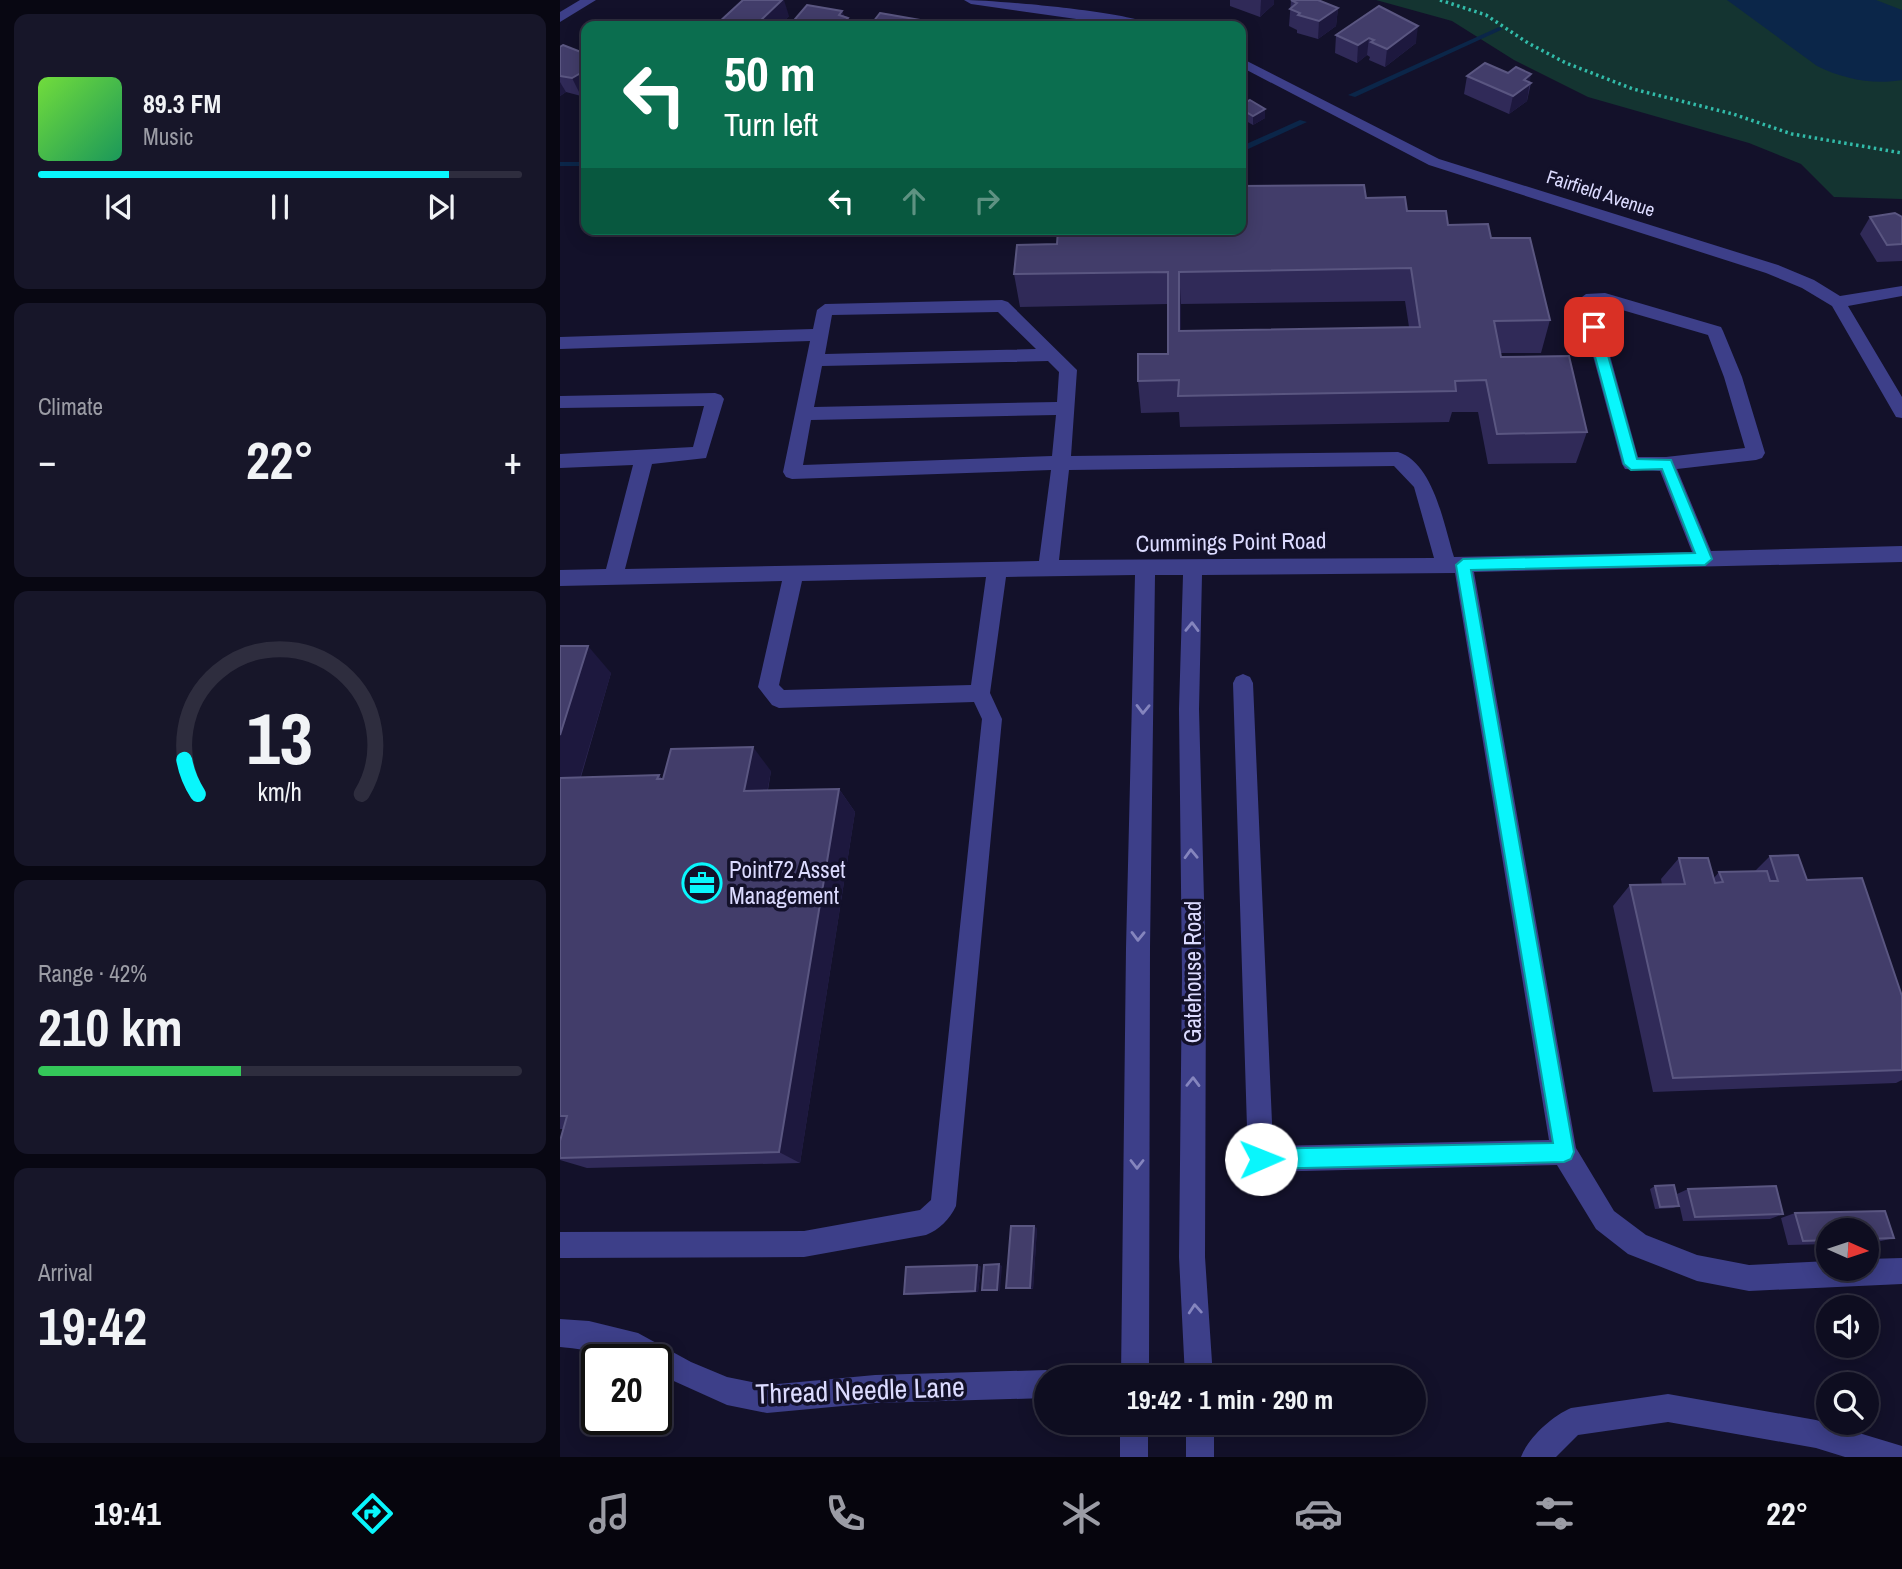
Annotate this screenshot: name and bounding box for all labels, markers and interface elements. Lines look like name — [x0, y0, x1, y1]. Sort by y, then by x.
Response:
text: 50 m — [724, 40, 816, 106]
icon: left — [609, 49, 700, 140]
text: 89.3 FM — [143, 86, 221, 121]
text: Turn left — [724, 103, 818, 146]
text: Music — [143, 121, 193, 152]
street label: Fairfield Avenue — [1544, 163, 1658, 223]
icon: left — [822, 182, 860, 220]
icon: ahead — [895, 182, 933, 220]
icon: right — [968, 182, 1006, 220]
icon: previous — [100, 188, 138, 226]
icon: pause — [261, 188, 299, 226]
icon: next — [422, 188, 460, 226]
pin — [1564, 297, 1624, 357]
icon: arrive — [1575, 308, 1613, 346]
text: Climate — [38, 391, 103, 422]
text: 22° — [246, 425, 314, 495]
text: − — [38, 435, 56, 486]
text: + — [504, 435, 522, 486]
street label: Cummings Point Road — [1135, 524, 1327, 559]
one-way arrow — [1184, 621, 1200, 632]
text: 13 — [247, 690, 313, 788]
one-way arrow — [1135, 704, 1150, 715]
text: km/h — [258, 775, 302, 809]
one-way arrow — [1184, 849, 1199, 860]
place label: Point72 Asset Management — [729, 854, 845, 911]
office icon: Point72 Asset Management — [681, 862, 723, 904]
street label: Gatehouse Road — [1177, 901, 1208, 1043]
one-way arrow — [1130, 932, 1146, 942]
text: Range · 42% — [38, 958, 147, 989]
text: 210 km — [38, 992, 183, 1062]
one-way arrow — [1186, 1076, 1201, 1087]
position arrow — [1224, 1122, 1298, 1196]
one-way arrow — [1129, 1159, 1145, 1170]
north arrow — [1816, 1218, 1880, 1281]
map controls — [1816, 1218, 1879, 1435]
text: Arrival — [38, 1257, 93, 1288]
text: 19:42 — [38, 1291, 147, 1361]
button: sound — [1816, 1295, 1879, 1358]
one-way arrow — [1188, 1303, 1203, 1314]
speed limit sign: 20 — [581, 1344, 672, 1435]
street label: Thread Needle Lane — [755, 1367, 965, 1413]
button: search — [1816, 1372, 1879, 1435]
text: 19:42 · 1 min · 290 m — [1127, 1382, 1333, 1417]
icon: directions — [348, 1489, 397, 1538]
icon: music — [585, 1489, 634, 1538]
icon: phone — [821, 1489, 870, 1538]
icon: climate — [1057, 1489, 1106, 1538]
icon: car — [1294, 1489, 1343, 1538]
icon: filters — [1530, 1489, 1579, 1538]
text: 19:41 — [94, 1492, 161, 1535]
text: 22° — [1766, 1492, 1808, 1535]

